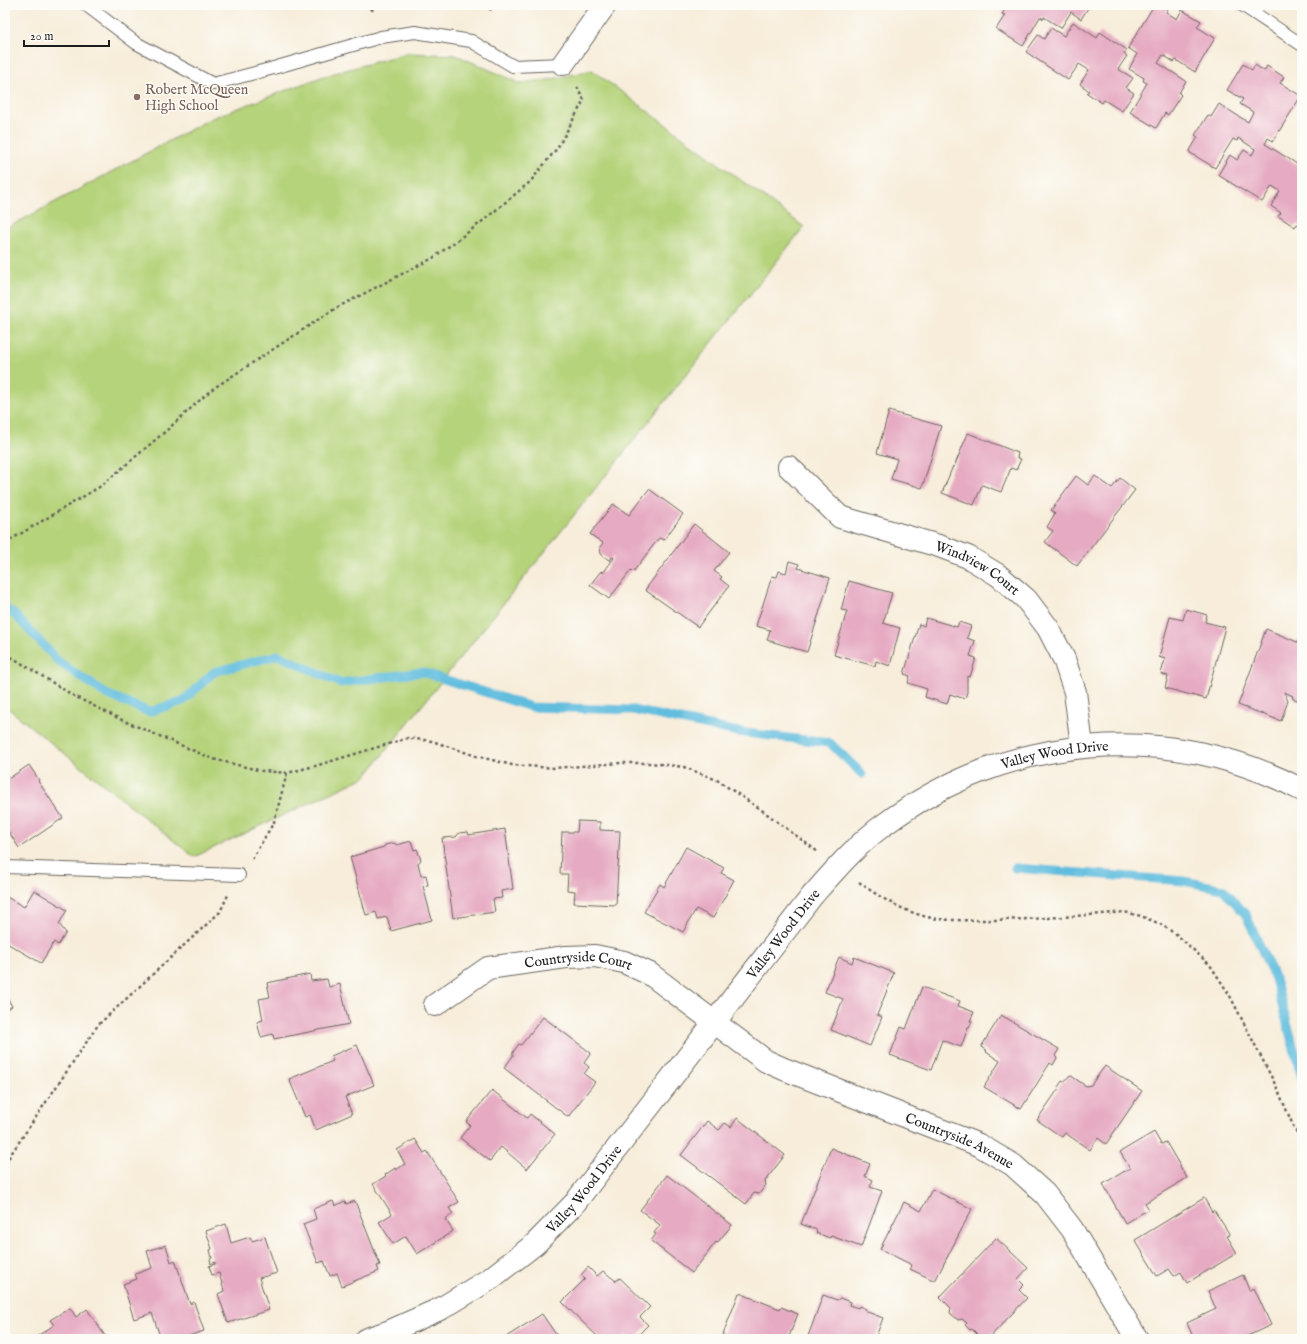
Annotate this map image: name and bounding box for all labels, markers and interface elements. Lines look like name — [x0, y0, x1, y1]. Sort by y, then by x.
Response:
scale bar — [24, 22, 109, 48]
text: 20 m — [30, 29, 53, 44]
place label: Robert McQueen High School — [145, 81, 249, 115]
marker: Robert McQueen High School — [132, 92, 142, 102]
street label: Windview Court — [932, 537, 1023, 600]
street label: Valley Wood Drive — [998, 737, 1109, 774]
street label: Valley Wood Drive — [743, 885, 825, 984]
street label: Countryside Court — [523, 948, 635, 975]
street label: Countryside Avenue — [902, 1109, 1017, 1174]
street label: Valley Wood Drive — [542, 1141, 627, 1238]

